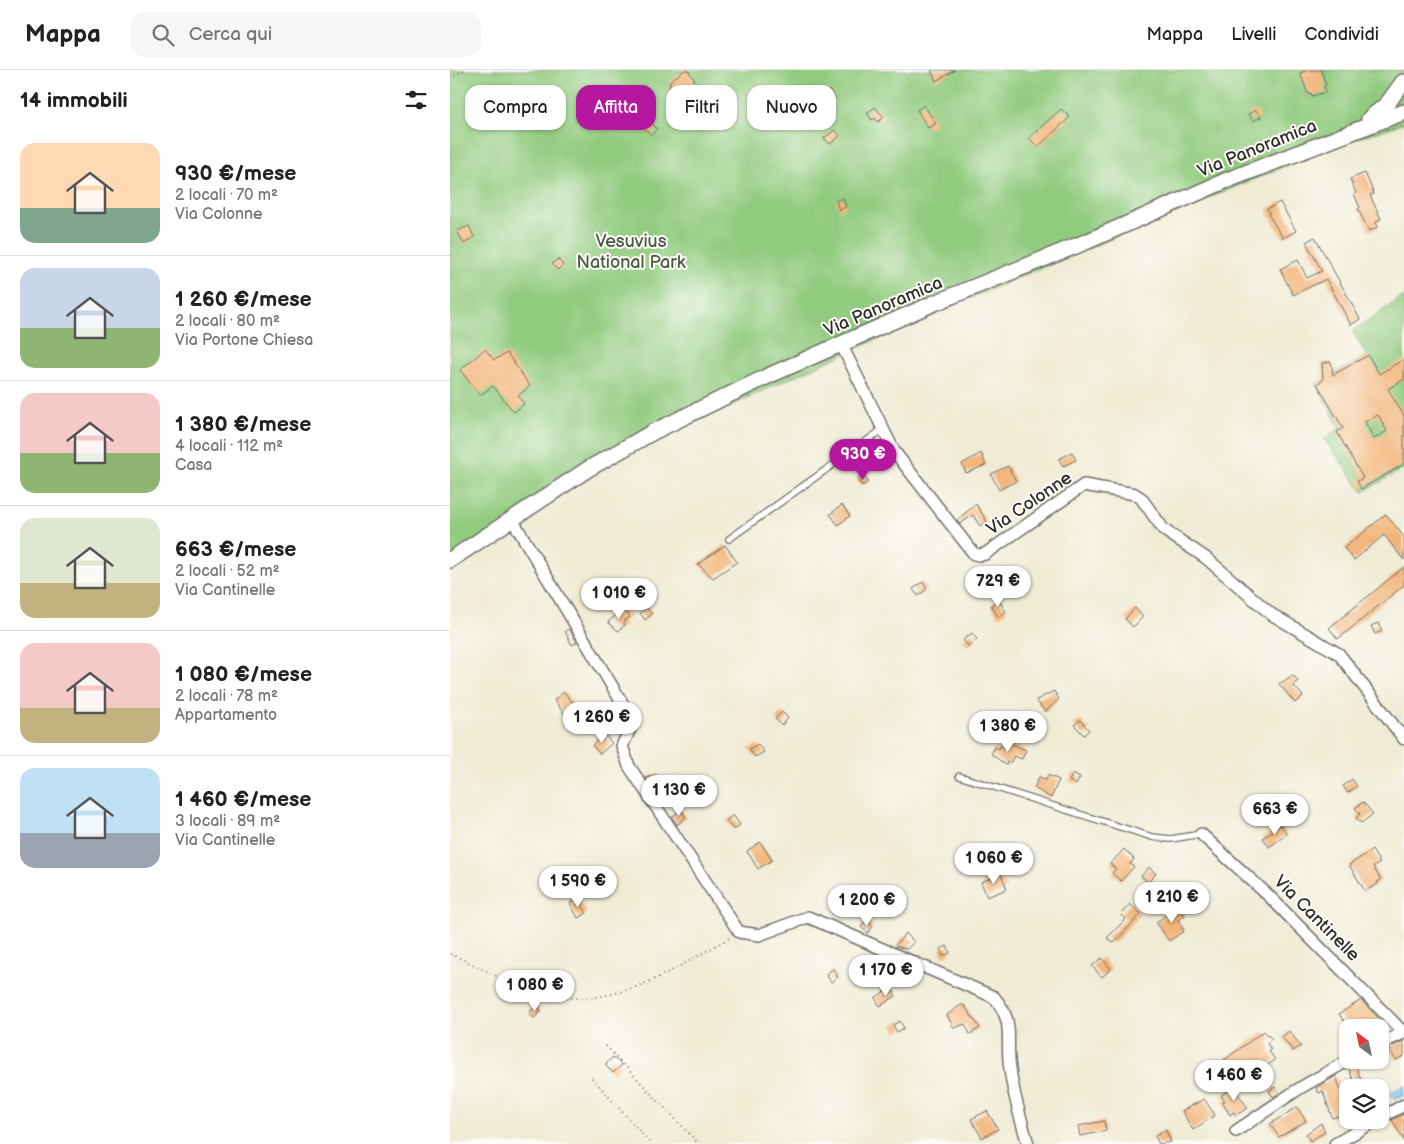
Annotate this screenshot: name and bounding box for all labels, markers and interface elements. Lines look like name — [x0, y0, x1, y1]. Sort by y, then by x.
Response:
search box — [131, 12, 481, 57]
text: Mappa — [25, 20, 101, 49]
icon: search — [149, 21, 177, 49]
text: Cerca qui — [189, 23, 272, 46]
text: Mappa — [1146, 24, 1203, 45]
text: Livelli — [1231, 24, 1277, 45]
text: Condividi — [1305, 24, 1379, 45]
chip: Compra — [465, 85, 566, 130]
chip: Affitta — [576, 85, 656, 130]
chip: Filtri — [666, 85, 737, 130]
chip: Nuovo — [747, 85, 836, 130]
icon: filters — [402, 86, 430, 114]
text: 14 immobili — [20, 88, 128, 113]
street label: Via Panoramica — [1194, 115, 1320, 182]
text: 930 €/mese — [175, 161, 296, 186]
icon: home — [60, 163, 120, 223]
text: 2 locali · 70 m² — [175, 186, 278, 205]
text: Via Colonne — [175, 205, 263, 224]
park label: Vesuvius National Park — [576, 231, 686, 273]
street label: Via Panoramica — [821, 272, 946, 341]
text: 1 260 €/mese — [175, 287, 312, 312]
icon: home — [60, 288, 120, 348]
text: 2 locali · 80 m² — [175, 312, 280, 331]
text: Via Portone Chiesa — [175, 331, 313, 350]
text: 1 380 €/mese — [175, 412, 311, 437]
icon: home — [60, 413, 120, 473]
text: 4 locali · 112 m² — [175, 437, 283, 456]
pin: 930 € — [828, 438, 898, 481]
text: 930 € — [840, 445, 886, 464]
text: Casa — [175, 456, 212, 475]
street label: Via Colonne — [983, 467, 1076, 540]
text: 663 €/mese — [175, 537, 296, 562]
icon: home — [60, 538, 120, 598]
text: 2 locali · 52 m² — [175, 562, 280, 581]
pin: 729 € — [963, 566, 1033, 608]
text: 729 € — [976, 572, 1020, 591]
pin: 1 010 € — [573, 578, 665, 620]
text: Via Cantinelle — [175, 581, 275, 600]
text: 1 010 € — [592, 584, 646, 603]
text: 1 080 €/mese — [175, 662, 312, 687]
icon: home — [60, 663, 120, 723]
text: 2 locali · 78 m² — [175, 687, 278, 706]
pin: 1 260 € — [556, 702, 648, 744]
text: Appartamento — [175, 706, 277, 725]
text: 1 260 € — [574, 708, 630, 727]
pin: 1 380 € — [962, 710, 1054, 753]
text: 1 380 € — [980, 717, 1036, 736]
pin: 1 130 € — [633, 774, 725, 817]
text: 1 130 € — [652, 781, 706, 800]
text: 1 460 €/mese — [175, 787, 311, 812]
icon: home — [60, 788, 120, 848]
pin: 663 € — [1240, 794, 1310, 836]
text: 663 € — [1252, 800, 1298, 819]
text: 3 locali · 89 m² — [175, 812, 280, 831]
text: Via Cantinelle — [175, 831, 275, 850]
pin: 1 060 € — [948, 842, 1040, 885]
text: 1 060 € — [965, 849, 1023, 868]
pin: 1 590 € — [532, 866, 624, 908]
street label: Via Cantinelle — [1269, 871, 1364, 966]
text: 1 590 € — [550, 872, 606, 891]
pin: 1 210 € — [1126, 882, 1218, 924]
pin: 1 200 € — [821, 884, 913, 927]
text: 1 210 € — [1145, 888, 1199, 907]
text: 1 200 € — [839, 891, 895, 910]
pin: 1 170 € — [840, 954, 932, 997]
text: 1 170 € — [860, 961, 912, 980]
pin: 1 080 € — [489, 970, 581, 1012]
text: 1 080 € — [507, 976, 564, 995]
north arrow — [1339, 1019, 1389, 1069]
map controls — [1339, 1019, 1389, 1129]
pin: 1 460 € — [1188, 1060, 1280, 1102]
text: 1 460 € — [1206, 1066, 1262, 1085]
button: layers — [1339, 1079, 1389, 1129]

